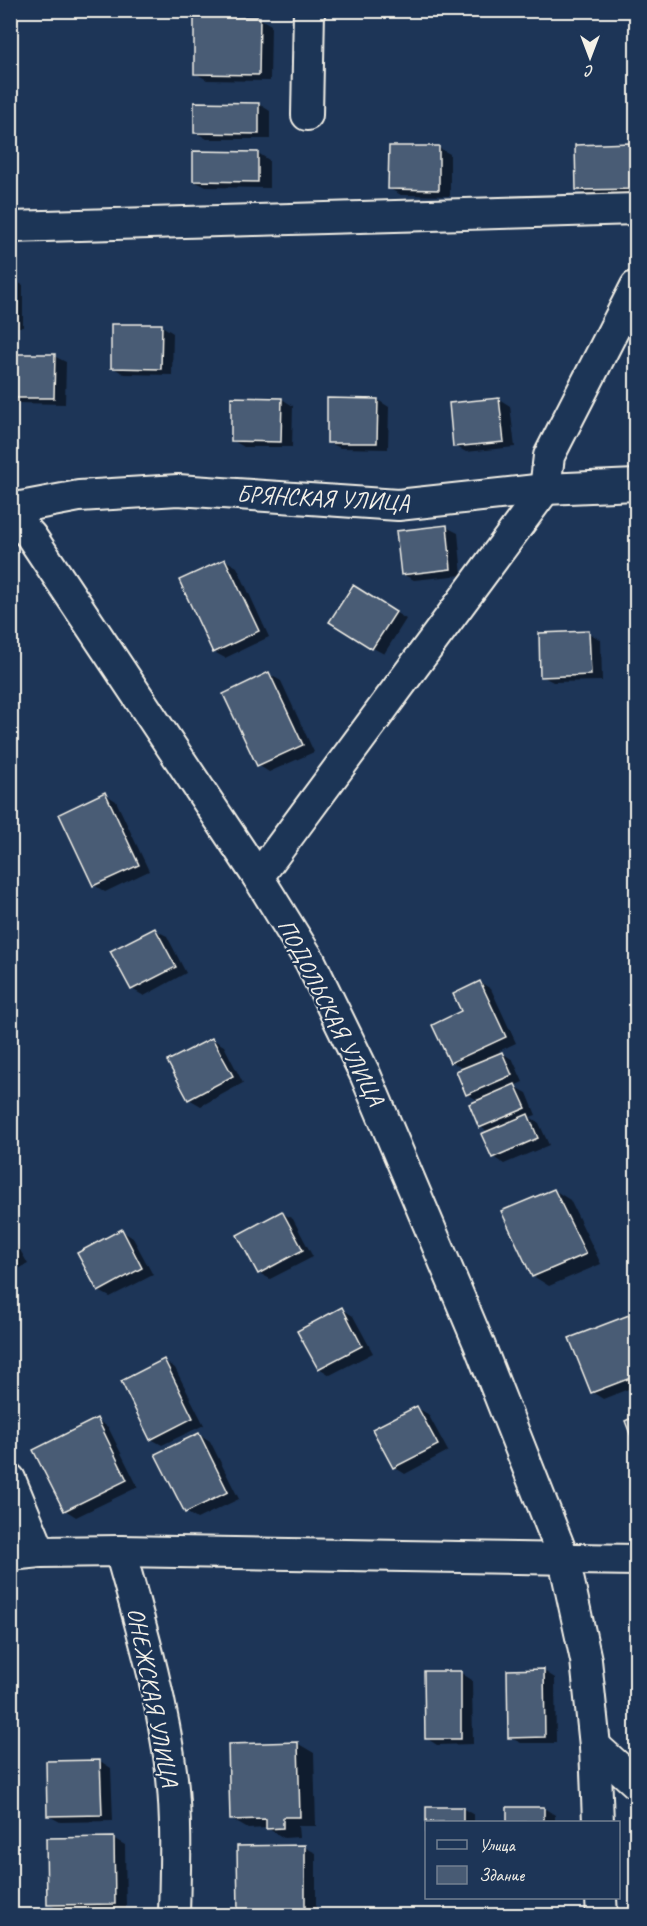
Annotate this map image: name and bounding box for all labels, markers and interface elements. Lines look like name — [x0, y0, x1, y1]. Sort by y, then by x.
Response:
north arrow — [560, 27, 620, 87]
text: С — [584, 61, 594, 81]
street label: БРЯНСКАЯ УЛИЦА — [236, 478, 411, 518]
street label: ПОДОЛЬСКАЯ УЛИЦА — [271, 914, 391, 1111]
street label: ОНЕЖСКАЯ УЛИЦА — [121, 1605, 185, 1790]
legend — [425, 1821, 620, 1899]
text: Улица — [479, 1834, 516, 1856]
text: Здание — [479, 1864, 525, 1886]

